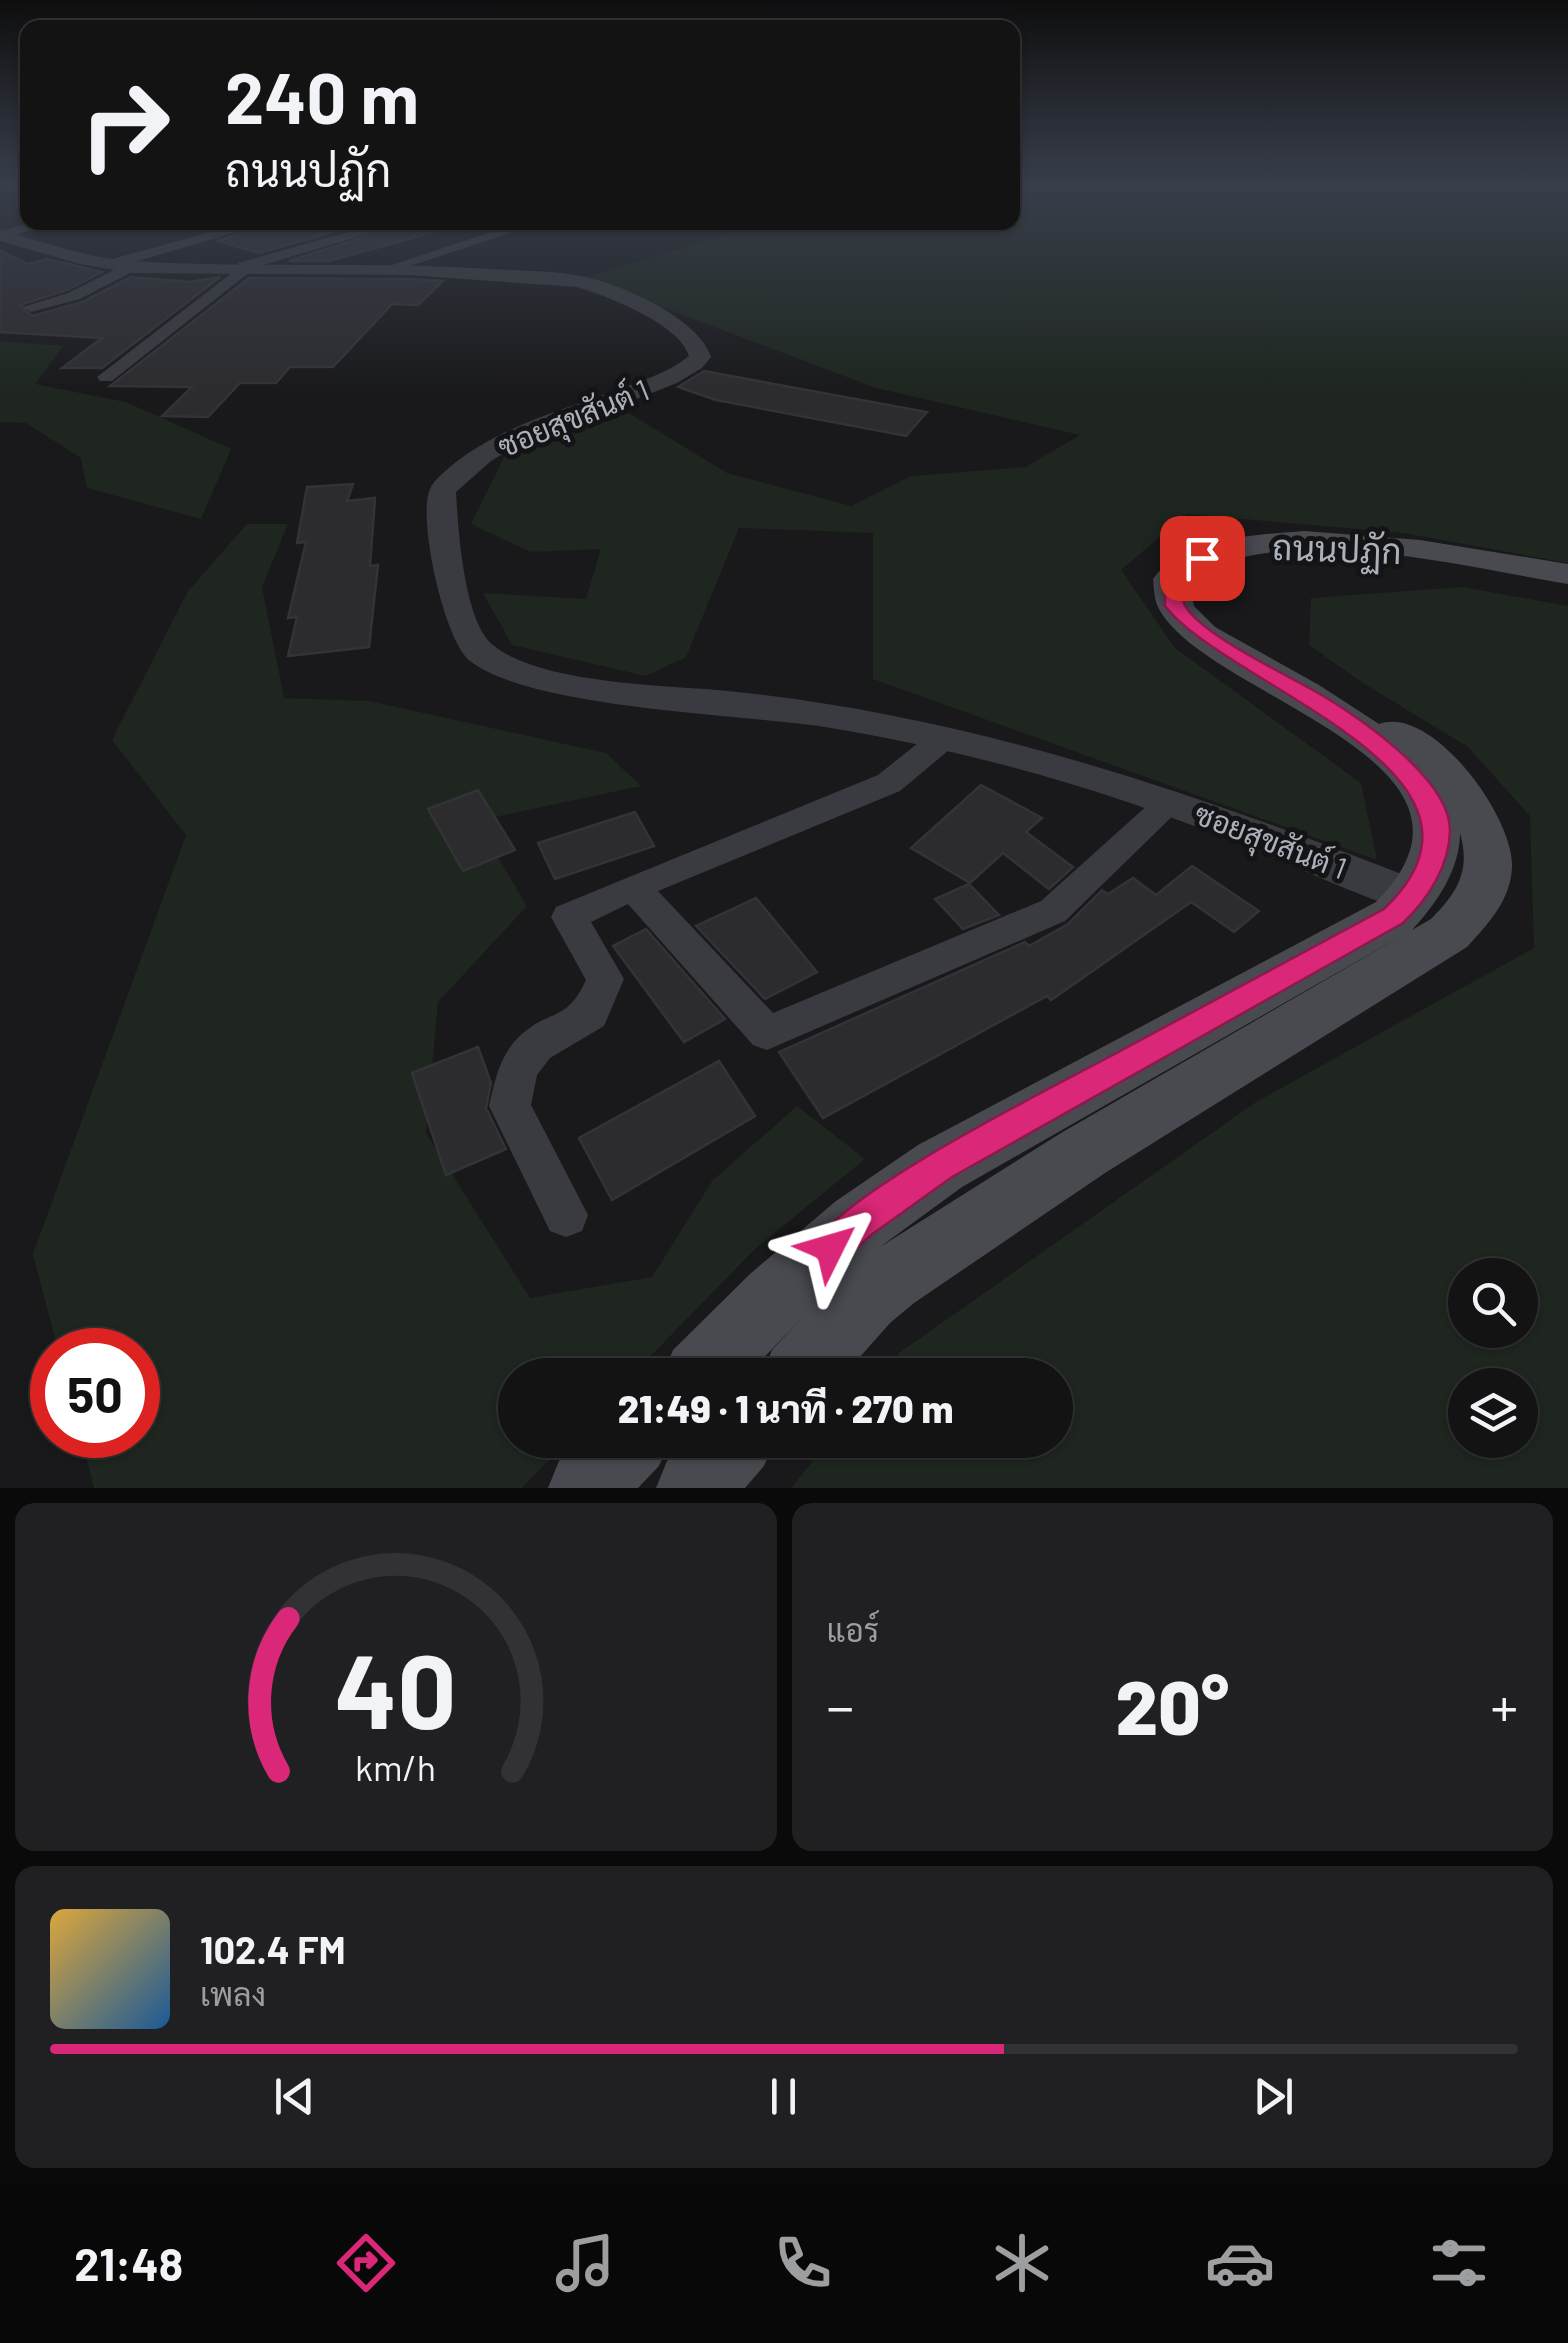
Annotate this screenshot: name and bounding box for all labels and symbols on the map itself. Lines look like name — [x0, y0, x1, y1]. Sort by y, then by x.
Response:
street label: ซอยสุขสันต์ 1 — [492, 370, 656, 468]
pin — [1160, 516, 1245, 601]
street label: ถนนปฏัก — [1271, 525, 1402, 575]
street label: ซอยสุขสันต์ 1 — [1188, 795, 1352, 890]
position arrow — [778, 1196, 882, 1300]
speed limit sign: 50 — [30, 1328, 160, 1458]

